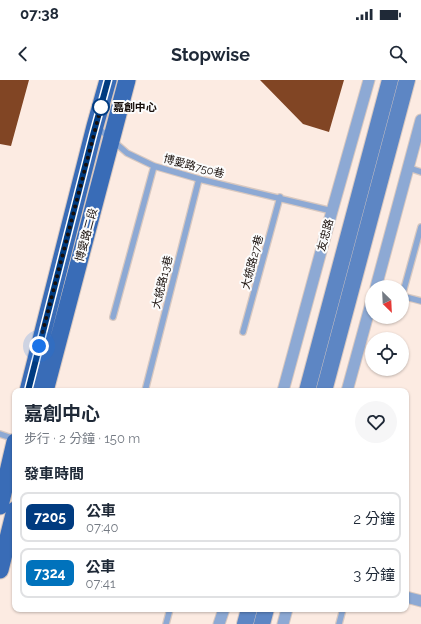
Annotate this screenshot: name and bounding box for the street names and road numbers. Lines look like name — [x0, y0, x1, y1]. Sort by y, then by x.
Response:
street label: 博愛路750巷 — [162, 152, 226, 181]
street label: 博愛路二段 — [73, 207, 100, 263]
street label: 友忠路 — [315, 218, 336, 253]
street label: 大統路27巷 — [239, 234, 266, 291]
street label: 大統路13巷 — [150, 254, 175, 310]

